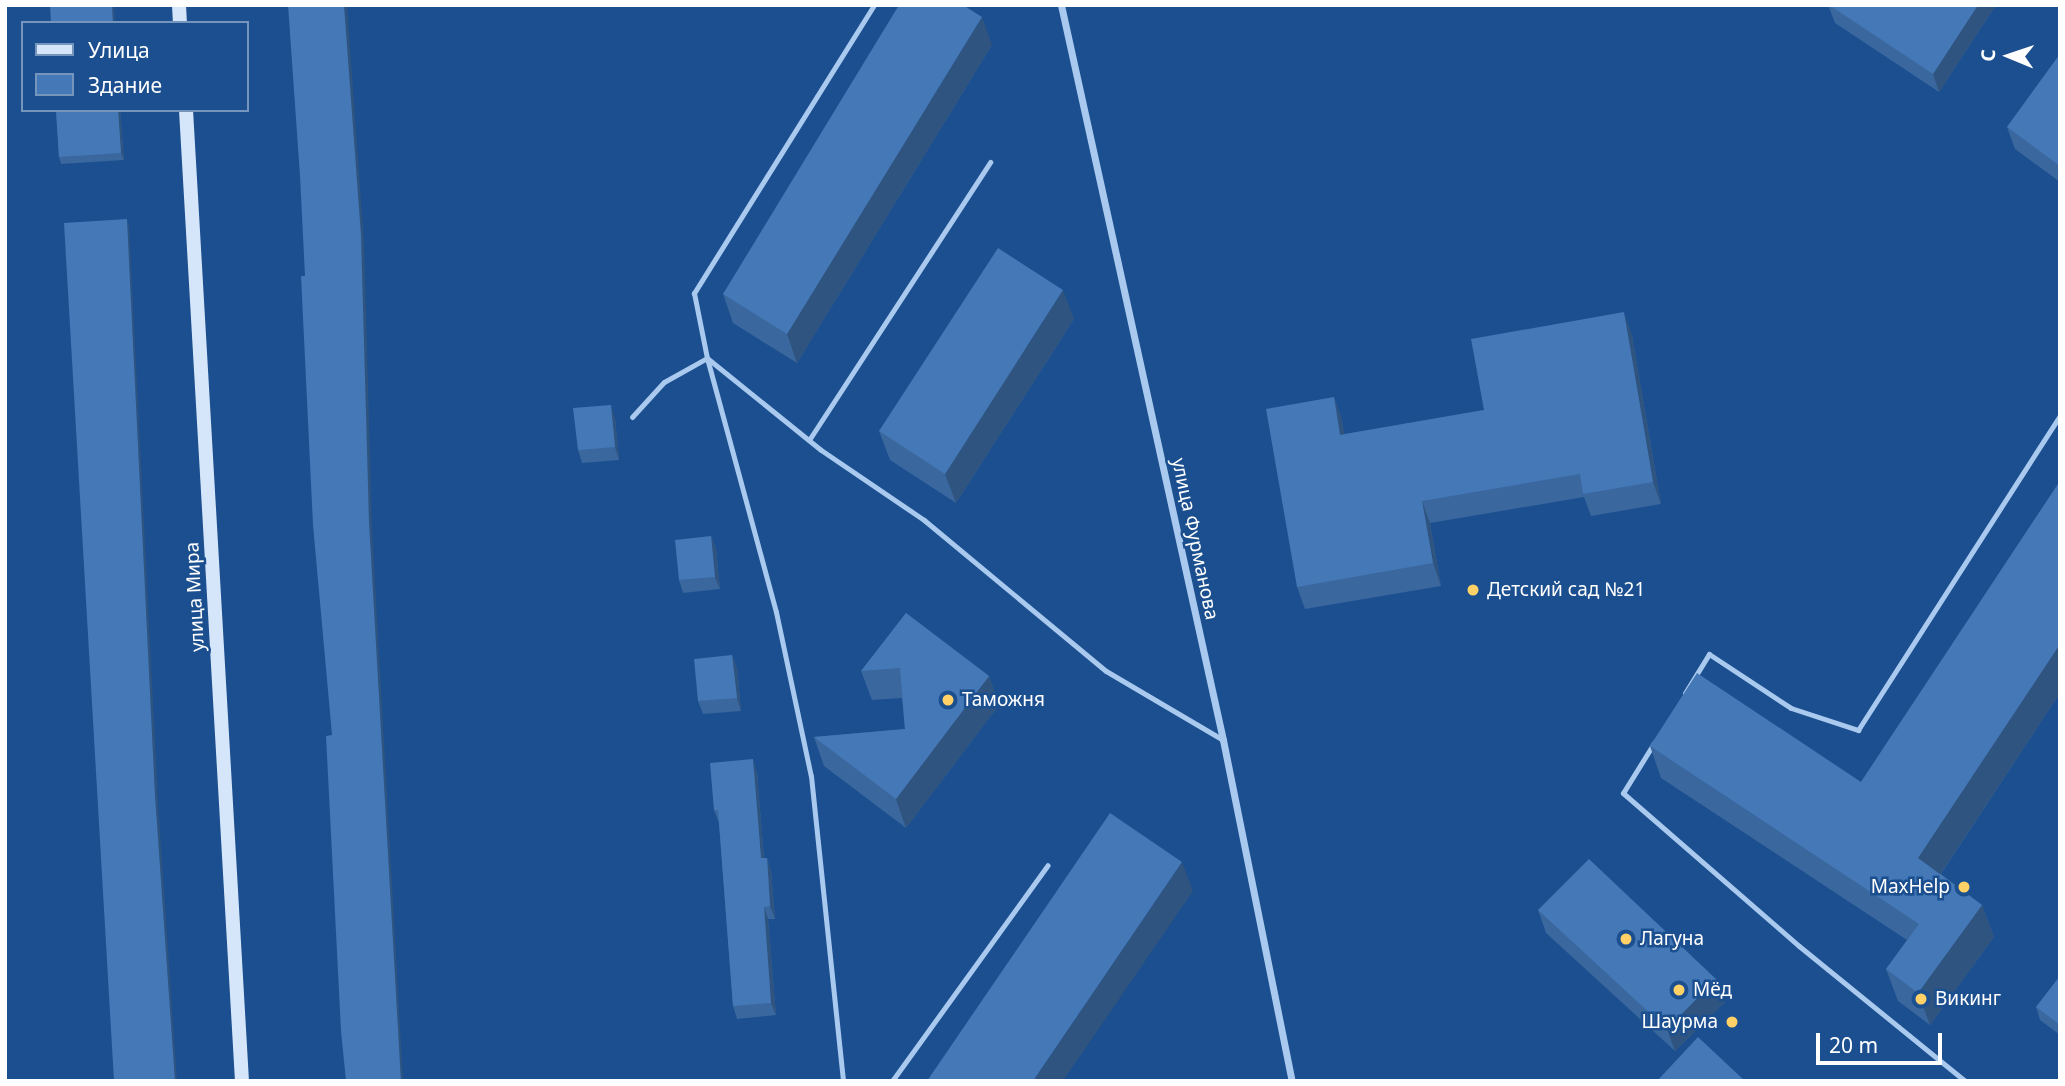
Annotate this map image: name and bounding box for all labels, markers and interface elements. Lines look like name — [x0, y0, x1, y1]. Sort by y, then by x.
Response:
legend — [21, 21, 248, 112]
north arrow — [1974, 21, 2044, 91]
text: Улица — [88, 36, 150, 64]
text: С — [1975, 49, 2001, 62]
text: Здание — [88, 71, 162, 99]
street label: улица Фурманова — [1167, 456, 1223, 622]
street label: улица Мира — [181, 542, 209, 652]
place label: Детский сад №21 — [1487, 579, 1645, 601]
marker: Детский сад №21 — [1465, 582, 1481, 598]
place label: Таможня — [962, 689, 1045, 711]
marker: Таможня — [940, 692, 956, 708]
place label: MaxHelp — [1871, 876, 1950, 898]
marker: MaxHelp — [1956, 879, 1972, 895]
place label: Лагуна — [1640, 928, 1704, 950]
marker: Лагуна — [1618, 931, 1634, 947]
place label: Мёд — [1693, 979, 1732, 1001]
marker: Мёд — [1671, 982, 1687, 998]
place label: Викинг — [1935, 988, 2001, 1010]
marker: Викинг — [1913, 991, 1929, 1007]
place label: Шаурма — [1642, 1011, 1718, 1033]
marker: Шаурма — [1724, 1014, 1740, 1030]
scale bar — [1820, 1020, 1946, 1064]
text: 20 m — [1829, 1031, 1878, 1059]

